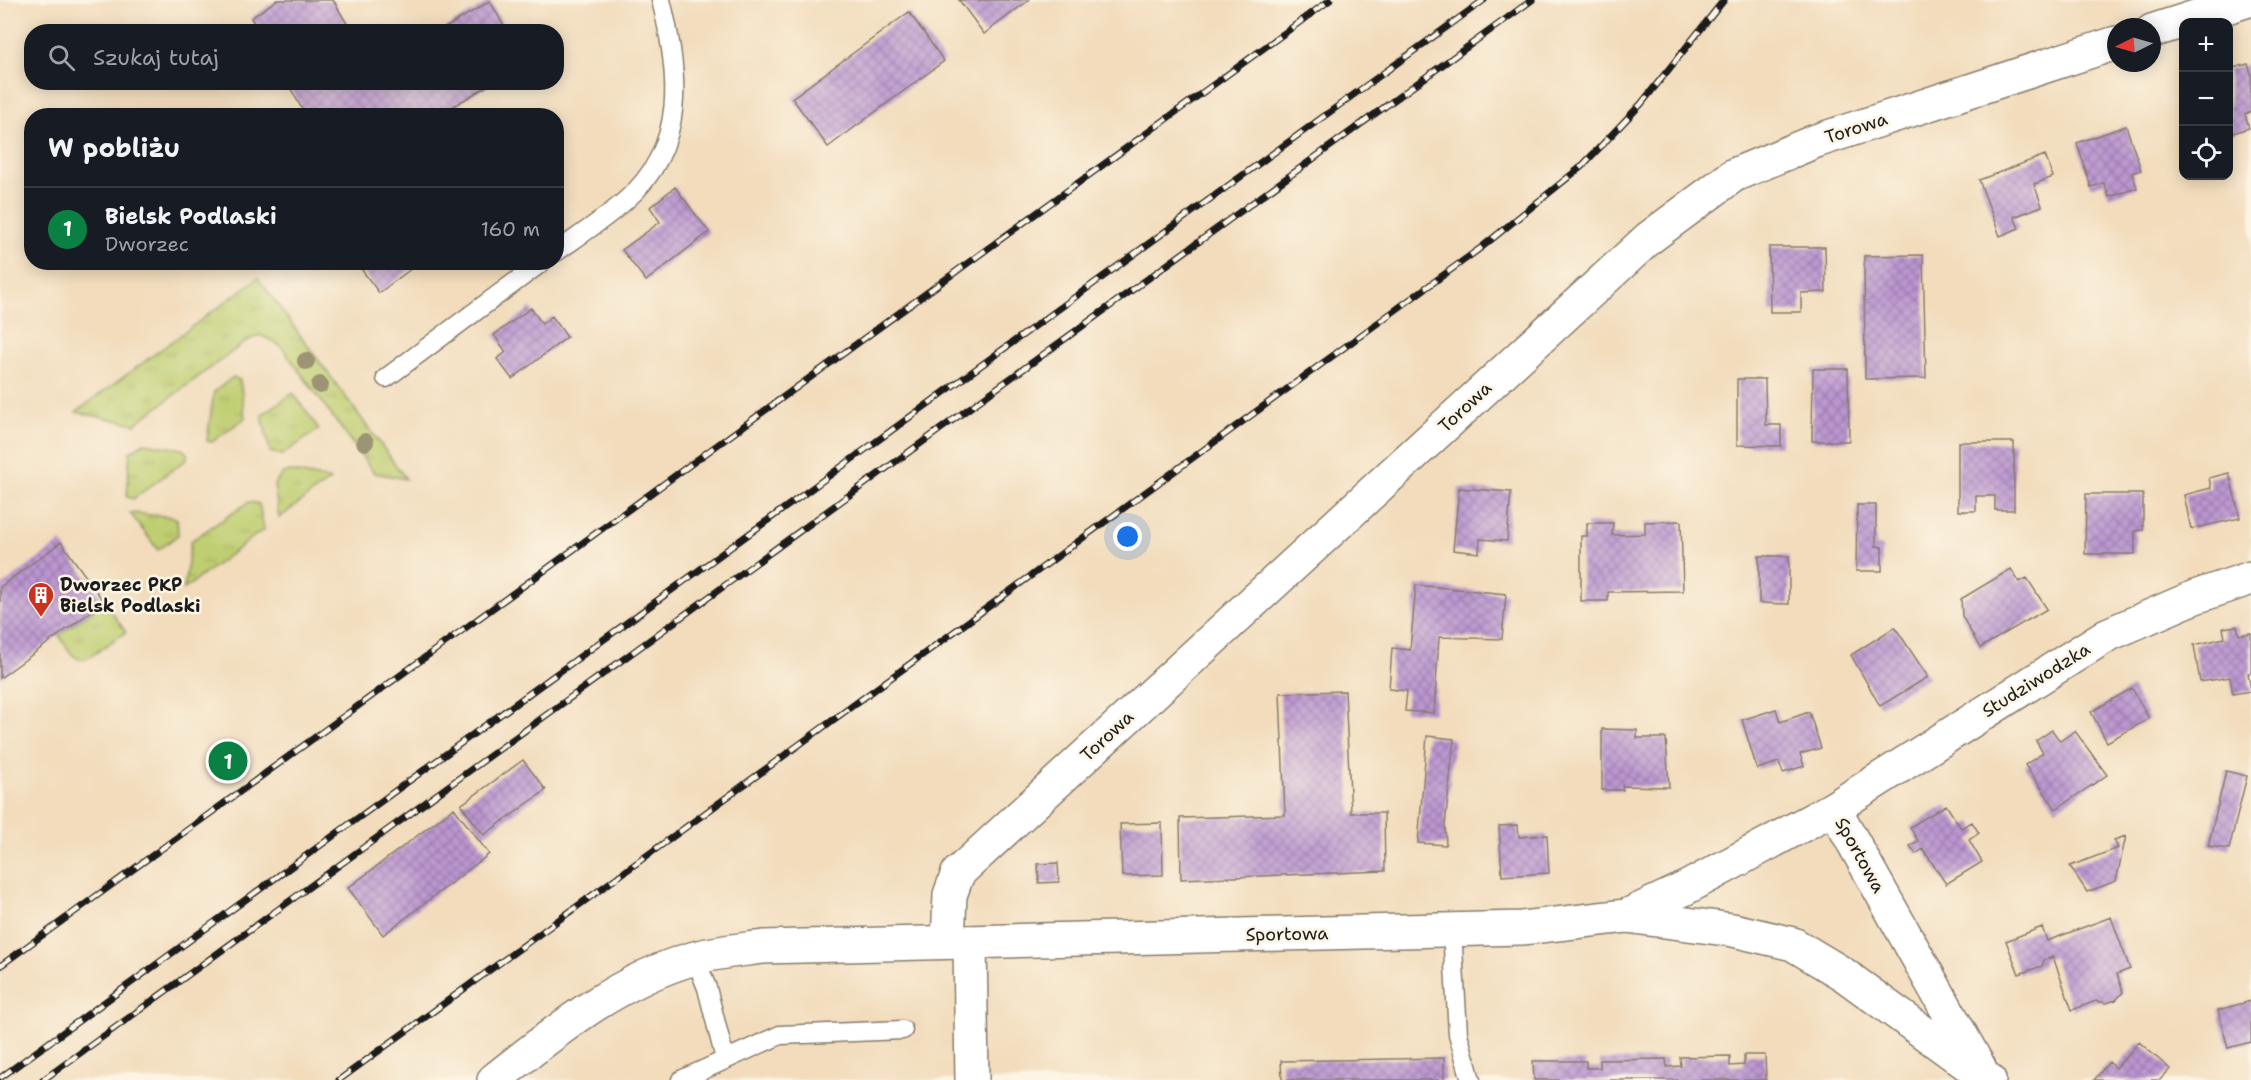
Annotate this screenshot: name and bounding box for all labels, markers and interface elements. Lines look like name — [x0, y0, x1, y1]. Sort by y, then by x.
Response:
north arrow — [2107, 18, 2161, 72]
map controls — [2179, 18, 2233, 180]
button: + — [2179, 18, 2233, 72]
search box — [24, 24, 564, 90]
icon: search — [45, 41, 78, 74]
text: Szukaj tutaj — [93, 43, 219, 72]
button: − — [2179, 72, 2233, 126]
street label: Torowa — [1822, 107, 1890, 149]
button: locate — [2179, 126, 2233, 180]
text: W pobliżu — [48, 130, 180, 165]
text: Bielsk Podlaski — [105, 202, 277, 231]
text: 1 — [63, 216, 72, 242]
text: 160 m — [481, 216, 540, 242]
text: Dworzec — [105, 231, 189, 257]
street label: Torowa — [1433, 376, 1497, 438]
your location — [1113, 522, 1142, 551]
place label: Dworzec PKP Bielsk Podlaski — [60, 573, 200, 618]
building icon: Dworzec PKP Bielsk Podlaski — [26, 580, 56, 618]
street label: Studziwodzka — [1977, 637, 2095, 723]
street label: Torowa — [1075, 705, 1139, 767]
pin: 1 — [208, 738, 248, 783]
street label: Sportowa — [1829, 813, 1891, 897]
street label: Sportowa — [1245, 921, 1329, 947]

